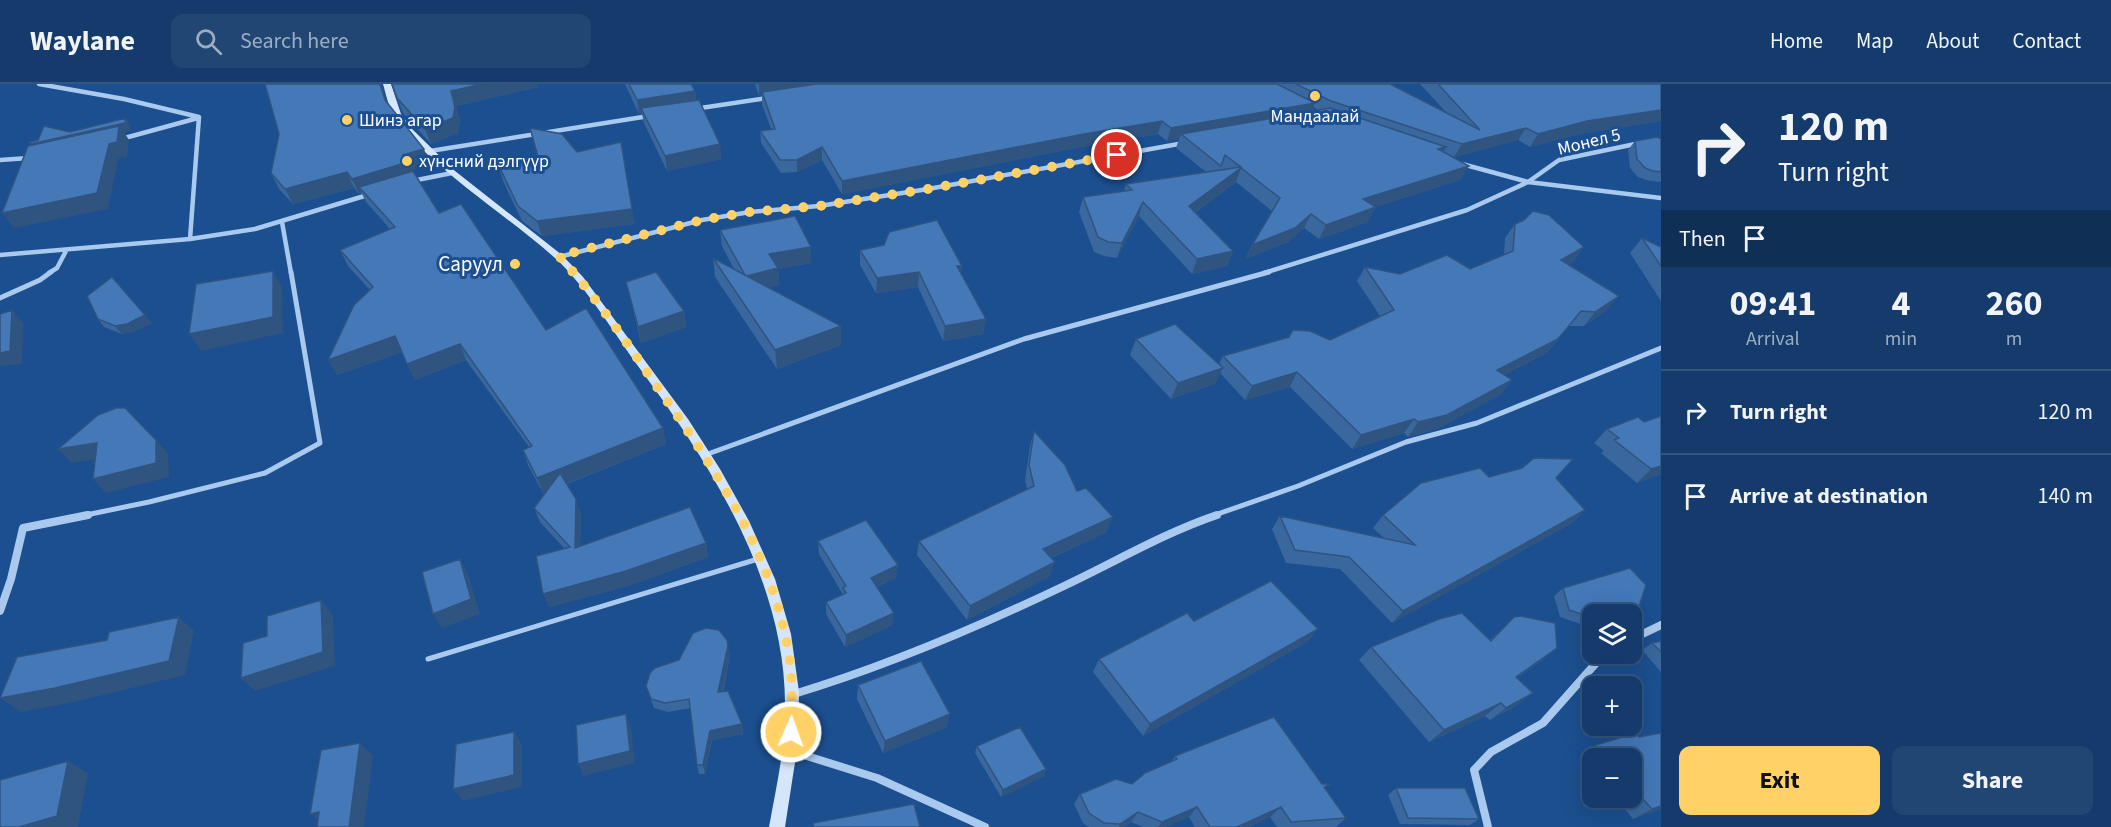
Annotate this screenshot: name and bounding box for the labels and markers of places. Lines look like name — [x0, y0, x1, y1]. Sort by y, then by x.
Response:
marker: Мандаалай — [1308, 89, 1322, 103]
place label: Мандаалай — [1271, 104, 1359, 129]
place label: Шинэ агар — [359, 108, 442, 133]
marker: Шинэ агар — [340, 113, 354, 127]
pin — [1091, 129, 1142, 180]
place label: хүнсний дэлгүүр — [419, 149, 549, 174]
marker: хүнсний дэлгүүр — [400, 154, 414, 168]
place label: Саруул — [438, 249, 503, 279]
marker: Саруул — [508, 257, 522, 271]

